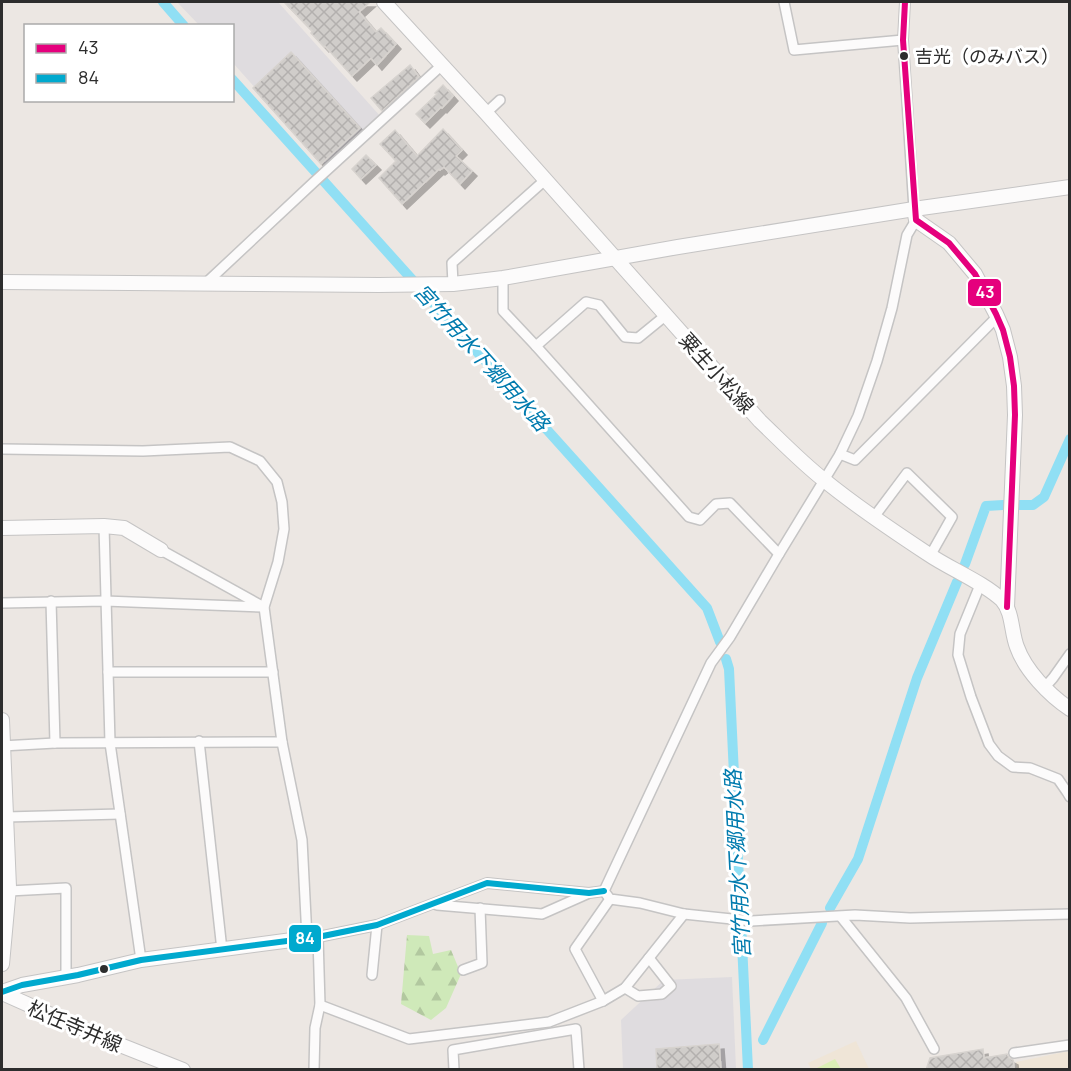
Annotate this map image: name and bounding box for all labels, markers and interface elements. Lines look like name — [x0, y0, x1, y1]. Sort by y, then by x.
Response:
legend — [24, 24, 234, 102]
text: 43 — [78, 35, 99, 59]
place label: 吉光（のみバス） — [915, 44, 1059, 68]
marker: 吉光（のみバス） — [898, 50, 910, 62]
text: 84 — [78, 65, 99, 89]
water label: 宮竹用水下郷用水路 — [408, 277, 557, 438]
line badge: 43 — [967, 278, 1002, 307]
text: 43 — [975, 281, 995, 303]
street label: 粟生小松線 — [674, 327, 760, 419]
water label: 宮竹用水下郷用水路 — [718, 767, 756, 959]
line badge: 84 — [288, 924, 322, 953]
text: 84 — [295, 927, 315, 949]
unlabelled marker — [98, 963, 110, 975]
street label: 松任寺井線 — [24, 994, 126, 1058]

